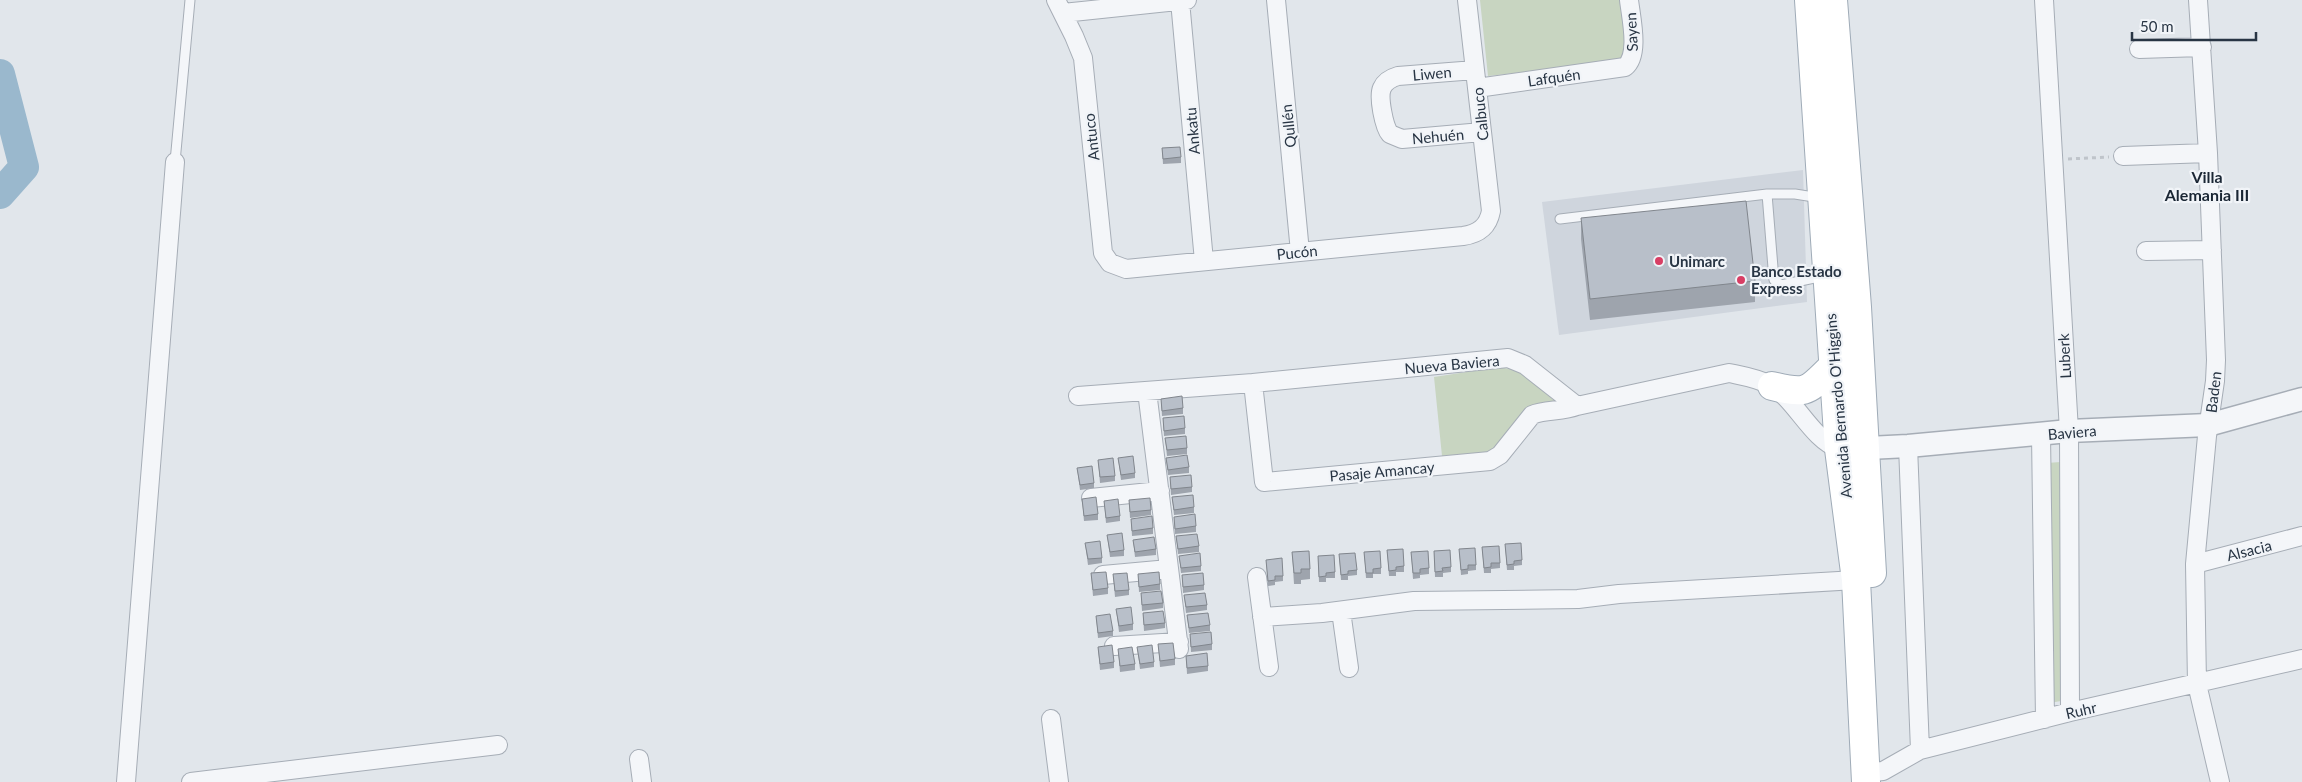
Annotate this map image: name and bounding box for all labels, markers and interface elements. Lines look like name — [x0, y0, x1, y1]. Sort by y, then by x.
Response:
scale bar — [2132, 10, 2256, 42]
street label: Sayen — [1621, 12, 1641, 52]
text: 50 m — [2140, 17, 2174, 35]
street label: Liwen — [1412, 62, 1452, 84]
street label: Lafquén — [1526, 64, 1582, 90]
street label: Calbuco — [1468, 87, 1492, 141]
street label: Qullén — [1277, 103, 1299, 149]
street label: Ankatu — [1181, 107, 1203, 155]
street label: Antuco — [1080, 112, 1102, 162]
street label: Nehuén — [1411, 125, 1465, 147]
district label: Villa Alemania III — [2164, 167, 2249, 204]
street label: Pucón — [1276, 241, 1318, 263]
place label: Unimarc — [1669, 252, 1725, 270]
marker: Unimarc — [1653, 255, 1665, 267]
place label: Banco Estado Express — [1751, 262, 1842, 297]
marker: Banco Estado Express — [1735, 274, 1747, 286]
street label: Avenida Bernardo O'Higgins — [1821, 313, 1855, 499]
street label: Luberk — [2054, 333, 2074, 379]
street label: Nueva Baviera — [1404, 351, 1500, 377]
street label: Baden — [2202, 370, 2224, 414]
street label: Baviera — [2047, 421, 2097, 443]
street label: Pasaje Amancay — [1329, 457, 1436, 485]
street label: Alsacia — [2225, 536, 2273, 564]
street label: Ruhr — [2064, 698, 2099, 722]

